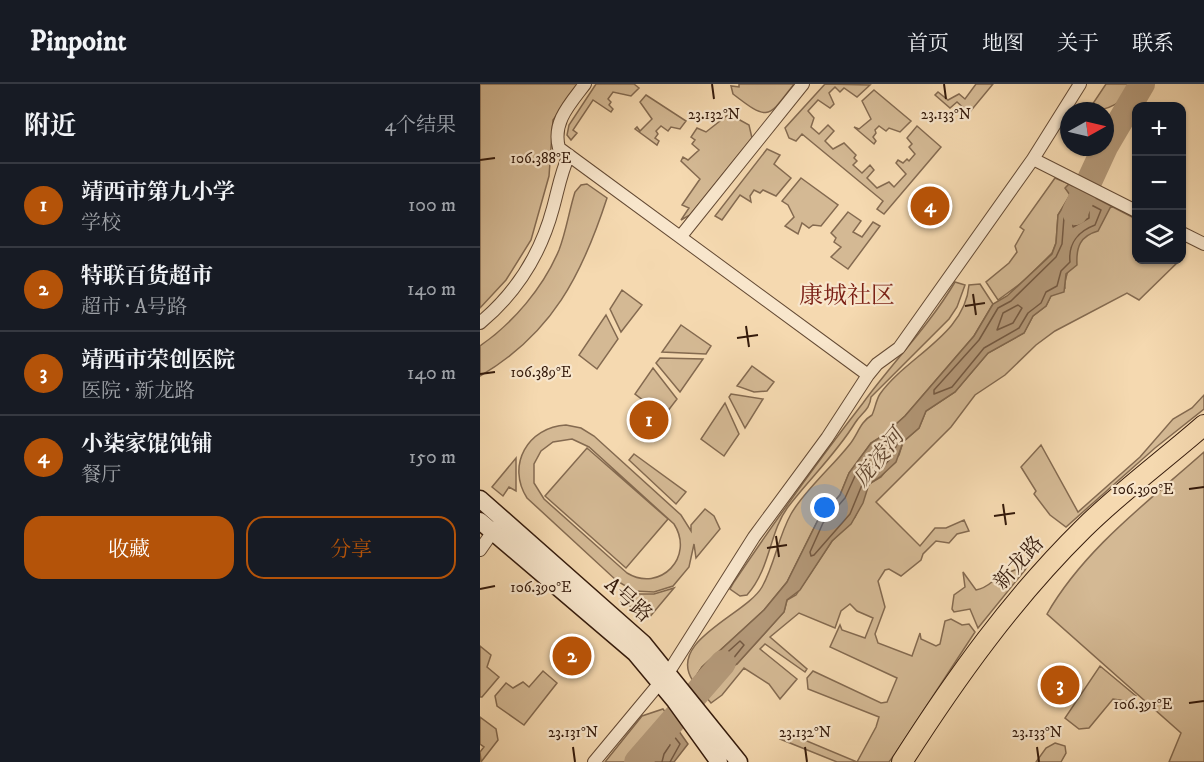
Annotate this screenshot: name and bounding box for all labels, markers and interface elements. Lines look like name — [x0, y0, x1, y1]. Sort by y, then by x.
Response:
text: Pinpoint — [30, 24, 126, 59]
text: 首页 — [907, 31, 949, 57]
text: 地图 — [982, 31, 1024, 57]
text: 关于 — [1057, 31, 1099, 57]
text: 联系 — [1132, 31, 1174, 57]
north arrow — [1060, 102, 1114, 156]
map controls — [1132, 102, 1186, 264]
button: + — [1132, 102, 1186, 156]
text: 23.132°N — [688, 105, 740, 124]
text: 23.133°N — [921, 105, 971, 124]
text: 附近 — [24, 110, 76, 143]
text: 4个结果 — [384, 113, 456, 138]
text: 106.388°E — [511, 149, 572, 168]
button: − — [1132, 156, 1186, 210]
text: 靖西市第九小学 — [81, 179, 235, 206]
pin: 4 — [910, 184, 950, 228]
text: 1 — [40, 193, 47, 218]
text: 100 m — [408, 193, 456, 218]
button: layers — [1132, 210, 1186, 264]
text: 学校 — [81, 211, 121, 236]
text: 特联百货超市 — [81, 263, 213, 290]
text: 2 — [39, 277, 48, 302]
text: 140 m — [407, 277, 456, 302]
district label: 康城社区 — [799, 281, 895, 311]
text: 超市 · A号路 — [81, 295, 187, 320]
text: 靖西市荣创医院 — [81, 347, 235, 374]
text: 3 — [40, 361, 47, 386]
text: 140 m — [407, 361, 456, 386]
text: 106.389°E — [511, 363, 572, 382]
text: 医院 · 新龙路 — [81, 379, 194, 404]
pin: 1 — [630, 398, 668, 442]
water label: 庞凌河 — [848, 421, 913, 492]
text: 小柒家馄饨铺 — [81, 431, 213, 458]
text: 4 — [38, 445, 49, 470]
text: 150 m — [409, 445, 456, 470]
text: 餐厅 — [81, 463, 121, 488]
text: 106.390°E — [1112, 480, 1174, 499]
your location — [810, 493, 839, 522]
button: 收藏 — [24, 516, 234, 579]
button: 分享 — [246, 516, 456, 579]
street label: 新龙路 — [988, 531, 1050, 595]
street label: A号路 — [599, 572, 657, 628]
text: 106.390°E — [510, 578, 572, 597]
pin: 2 — [552, 634, 592, 678]
pin: 3 — [1040, 662, 1080, 708]
text: 106.391°E — [1114, 695, 1173, 714]
text: 23.131°N — [548, 723, 598, 742]
text: 23.132°N — [779, 723, 831, 742]
text: 23.133°N — [1012, 723, 1062, 742]

